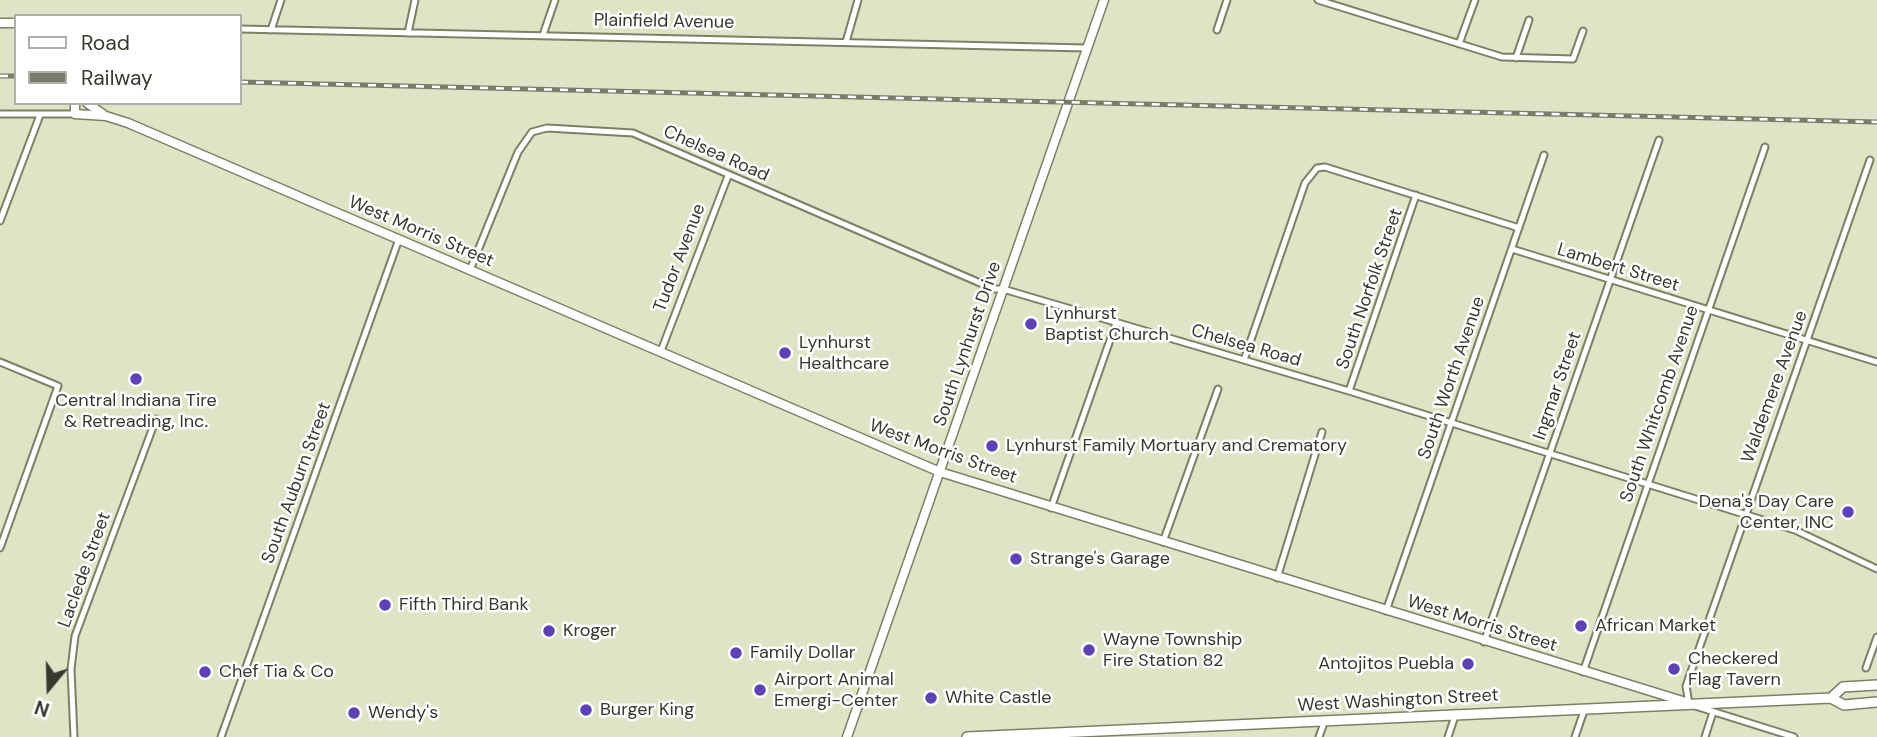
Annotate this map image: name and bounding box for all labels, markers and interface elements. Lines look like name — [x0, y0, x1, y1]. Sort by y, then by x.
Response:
street label: Plainfield Avenue — [594, 10, 734, 34]
legend — [14, 14, 242, 105]
text: Road — [81, 29, 130, 57]
text: Railway — [81, 64, 153, 92]
street label: Chelsea Road — [660, 121, 772, 187]
street label: West Morris Street — [345, 192, 497, 272]
street label: Tudor Avenue — [649, 201, 711, 315]
street label: South Norfolk Street — [1332, 206, 1408, 372]
street label: Lambert Street — [1554, 239, 1682, 297]
street label: South Lynhurst Drive — [930, 259, 1006, 429]
street label: South Worth Avenue — [1414, 294, 1490, 462]
place label: Lynhurst Baptist Church — [1045, 303, 1169, 346]
street label: South Whitcomb Avenue — [1616, 303, 1704, 505]
street label: Waldemere Avenue — [1737, 308, 1813, 466]
marker: Lynhurst Baptist Church — [1023, 316, 1039, 332]
street label: Chelsea Road — [1189, 320, 1303, 372]
street label: Ingmar Street — [1529, 329, 1587, 443]
place label: Lynhurst Healthcare — [799, 332, 889, 374]
marker: Lynhurst Healthcare — [777, 345, 793, 361]
marker: Central Indiana Tire & Retreading, Inc. — [128, 371, 144, 387]
place label: Central Indiana Tire & Retreading, Inc. — [55, 390, 217, 432]
street label: South Auburn Street — [258, 399, 336, 567]
street label: West Morris Street — [866, 415, 1020, 489]
place label: Lynhurst Family Mortuary and Crematory — [1006, 435, 1347, 457]
marker: Lynhurst Family Mortuary and Crematory — [984, 438, 1000, 454]
place label: Dena's Day Care Center, INC — [1699, 491, 1834, 534]
marker: Dena's Day Care Center, INC — [1840, 504, 1856, 520]
street label: Laclede Street — [54, 509, 116, 631]
place label: Strange's Garage — [1030, 548, 1170, 570]
marker: Strange's Garage — [1008, 551, 1024, 567]
street label: West Morris Street — [1404, 591, 1560, 657]
place label: Fifth Third Bank — [399, 594, 528, 616]
marker: Fifth Third Bank — [377, 597, 393, 613]
place label: African Market — [1595, 615, 1716, 637]
marker: African Market — [1573, 618, 1589, 634]
place label: Kroger — [563, 620, 617, 642]
marker: Kroger — [541, 623, 557, 639]
place label: Wayne Township Fire Station 82 — [1103, 629, 1242, 672]
place label: Family Dollar — [750, 642, 856, 664]
marker: Wayne Township Fire Station 82 — [1081, 642, 1097, 658]
marker: Family Dollar — [728, 645, 744, 661]
place label: Checkered Flag Tavern — [1688, 648, 1781, 690]
north arrow — [14, 653, 84, 723]
place label: Antojitos Puebla — [1318, 653, 1454, 675]
marker: Antojitos Puebla — [1460, 656, 1476, 672]
place label: Chef Tia & Co — [219, 661, 334, 683]
marker: Checkered Flag Tavern — [1666, 661, 1682, 677]
marker: Chef Tia & Co — [197, 664, 213, 680]
place label: Airport Animal Emergi-Center — [774, 669, 898, 712]
marker: Airport Animal Emergi-Center — [752, 682, 768, 698]
street label: West Washington Street — [1297, 685, 1499, 717]
place label: White Castle — [945, 687, 1052, 709]
marker: White Castle — [923, 690, 939, 706]
text: N — [31, 694, 53, 722]
place label: Burger King — [600, 699, 694, 721]
place label: Wendy's — [368, 702, 438, 724]
marker: Burger King — [578, 702, 594, 718]
marker: Wendy's — [346, 705, 362, 721]

